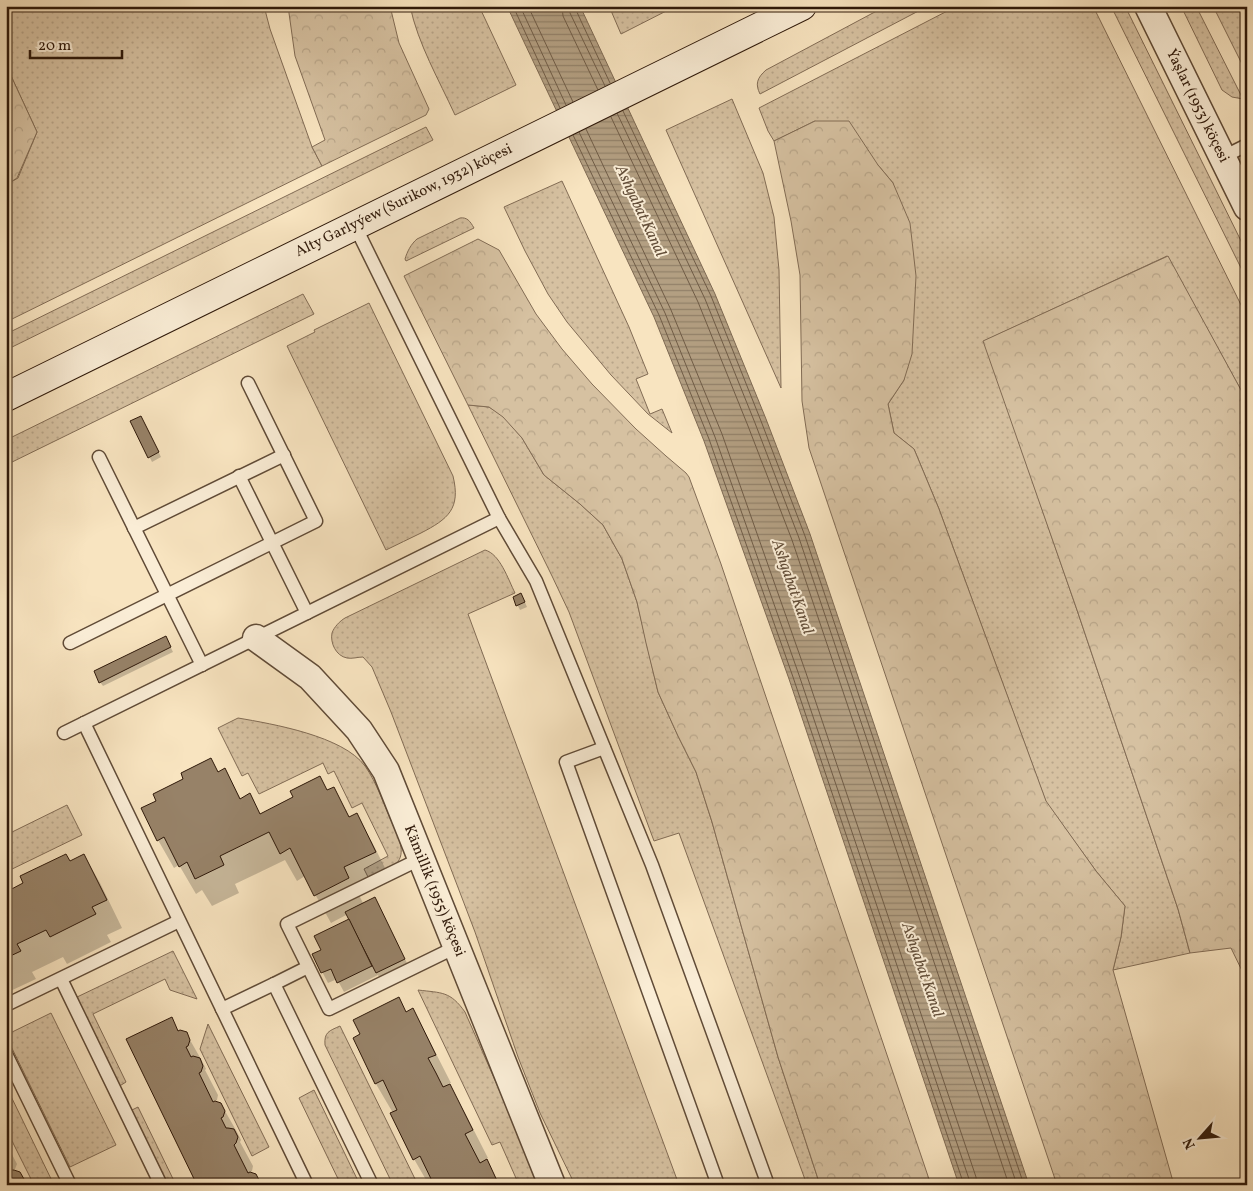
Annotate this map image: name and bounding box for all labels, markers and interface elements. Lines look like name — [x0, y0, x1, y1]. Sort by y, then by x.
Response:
scale bar — [30, 28, 122, 60]
text: 20 m — [38, 36, 71, 57]
street label: Ýaşlar (1953) köçesi — [1160, 45, 1234, 167]
street label: Alty Garlyýew (Surikow, 1932) köçesi — [292, 139, 516, 263]
water label: Ashgabat Kanal — [609, 161, 671, 261]
water label: Ashgabat Kanal — [765, 536, 819, 637]
street label: Kämillik (1955) köçesi — [398, 822, 470, 960]
water label: Ashgabat Kanal — [895, 919, 949, 1020]
north arrow — [1176, 1114, 1226, 1164]
text: N — [1179, 1134, 1201, 1152]

